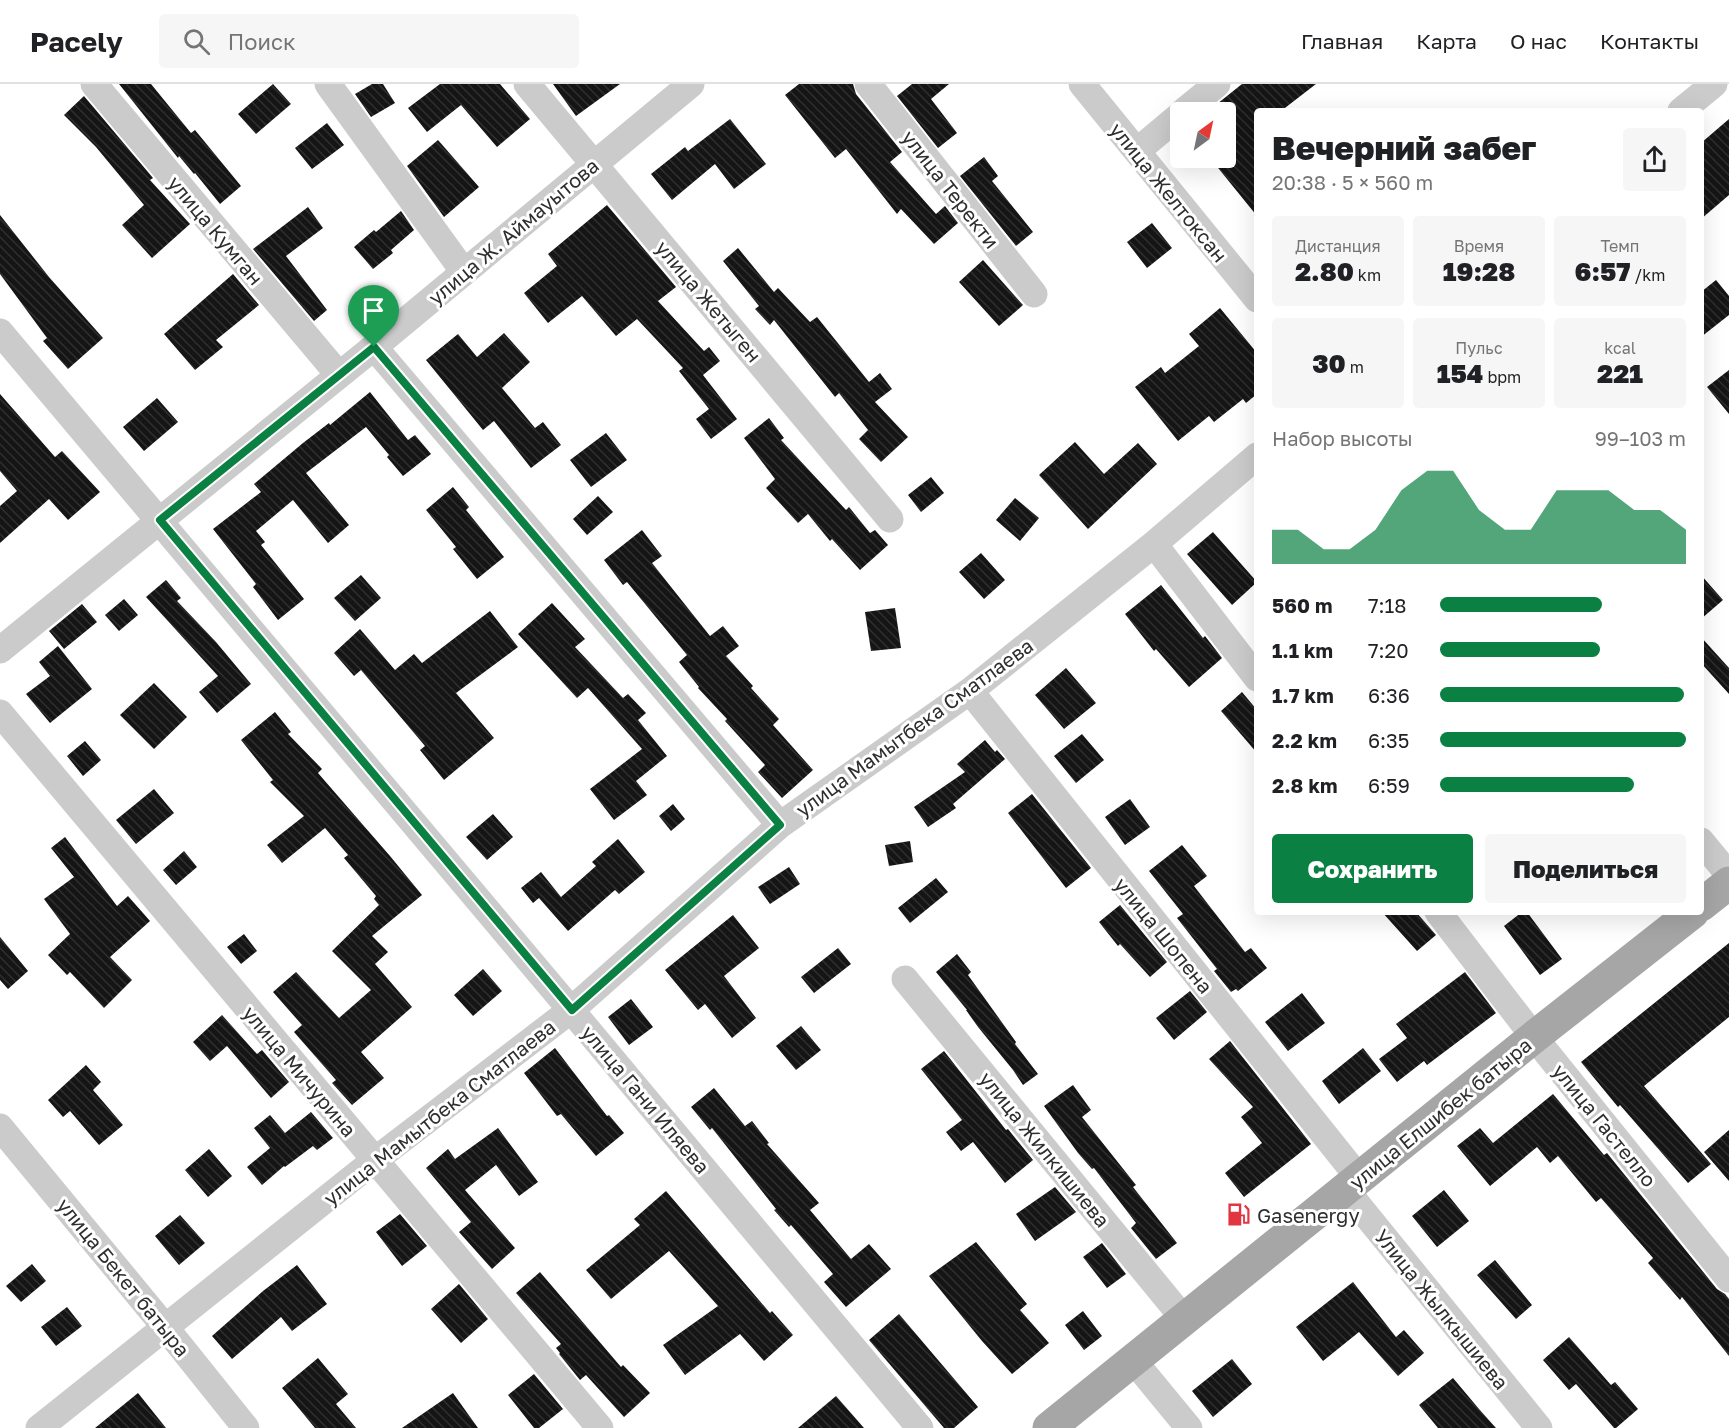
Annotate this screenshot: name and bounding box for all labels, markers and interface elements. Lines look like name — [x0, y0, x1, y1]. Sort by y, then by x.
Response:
search box — [159, 14, 579, 68]
text: Pacely — [30, 25, 123, 58]
icon: search — [180, 25, 213, 58]
text: Поиск — [228, 28, 296, 55]
text: Главная — [1301, 28, 1383, 54]
text: Карта — [1416, 28, 1477, 54]
text: О нас — [1510, 28, 1567, 54]
text: Контакты — [1600, 28, 1699, 54]
north arrow — [1170, 102, 1236, 168]
map controls — [1170, 102, 1236, 168]
street label: улица Желтоксан — [1105, 117, 1233, 267]
street label: улица Теректи — [897, 125, 1005, 253]
text: Вечерний забег — [1272, 128, 1537, 167]
button: share — [1623, 128, 1686, 191]
street label: улица Ж. Аймауытова — [423, 153, 603, 309]
text: 20:38 · 5 × 560 m — [1272, 170, 1433, 194]
street label: улица Кумган — [164, 171, 268, 289]
street label: улица Жетыген — [651, 235, 767, 367]
text: Дистанция — [1295, 236, 1381, 256]
text: Время — [1454, 236, 1504, 256]
text: Темп — [1601, 236, 1639, 256]
text: 2.80 — [1295, 256, 1354, 287]
text: 19:28 — [1443, 256, 1515, 287]
text: 6:57 — [1575, 256, 1631, 287]
text: km — [1354, 265, 1381, 285]
text: /km — [1631, 265, 1665, 285]
pin — [348, 285, 399, 347]
icon: arrive — [357, 294, 390, 327]
text: Пульс — [1455, 338, 1503, 358]
text: kcal — [1604, 338, 1636, 358]
text: 30 — [1312, 348, 1346, 379]
text: m — [1346, 357, 1364, 377]
text: 154 — [1437, 358, 1483, 389]
text: 221 — [1597, 358, 1643, 389]
text: bpm — [1483, 367, 1521, 387]
text: Набор высоты — [1272, 426, 1413, 450]
text: 99–103 m — [1595, 426, 1686, 450]
text: 560 m — [1272, 593, 1332, 617]
text: 7:18 — [1368, 593, 1407, 617]
street label: улица Мамытбека Сматлаева — [791, 633, 1037, 821]
text: 1.1 km — [1272, 638, 1333, 662]
text: 7:20 — [1368, 638, 1409, 662]
text: 1.7 km — [1272, 683, 1334, 707]
text: 6:36 — [1368, 683, 1410, 707]
text: 2.2 km — [1272, 728, 1337, 752]
text: 6:35 — [1368, 728, 1409, 752]
text: 2.8 km — [1272, 773, 1338, 797]
text: 6:59 — [1368, 773, 1410, 797]
button: Сохранить — [1272, 834, 1473, 903]
button: Поделиться — [1485, 834, 1686, 903]
street label: улица Шопена — [1110, 872, 1218, 998]
street label: улица Мичурина — [238, 1001, 362, 1141]
street label: улица Мамытбека Сматлаева — [318, 1014, 560, 1210]
street label: улица Гани Иляева — [577, 1020, 715, 1178]
street label: улица Елшибек батыра — [1344, 1032, 1536, 1194]
street label: улица Гастелло — [1548, 1059, 1662, 1191]
street label: улица Жилкишиева — [975, 1066, 1115, 1232]
street label: улица Бекет батыра — [53, 1193, 195, 1361]
fuel station icon: Gasenergy — [1226, 1202, 1252, 1228]
place label: Gasenergy — [1257, 1203, 1360, 1227]
street label: Улица Жылкышиева — [1370, 1224, 1514, 1394]

